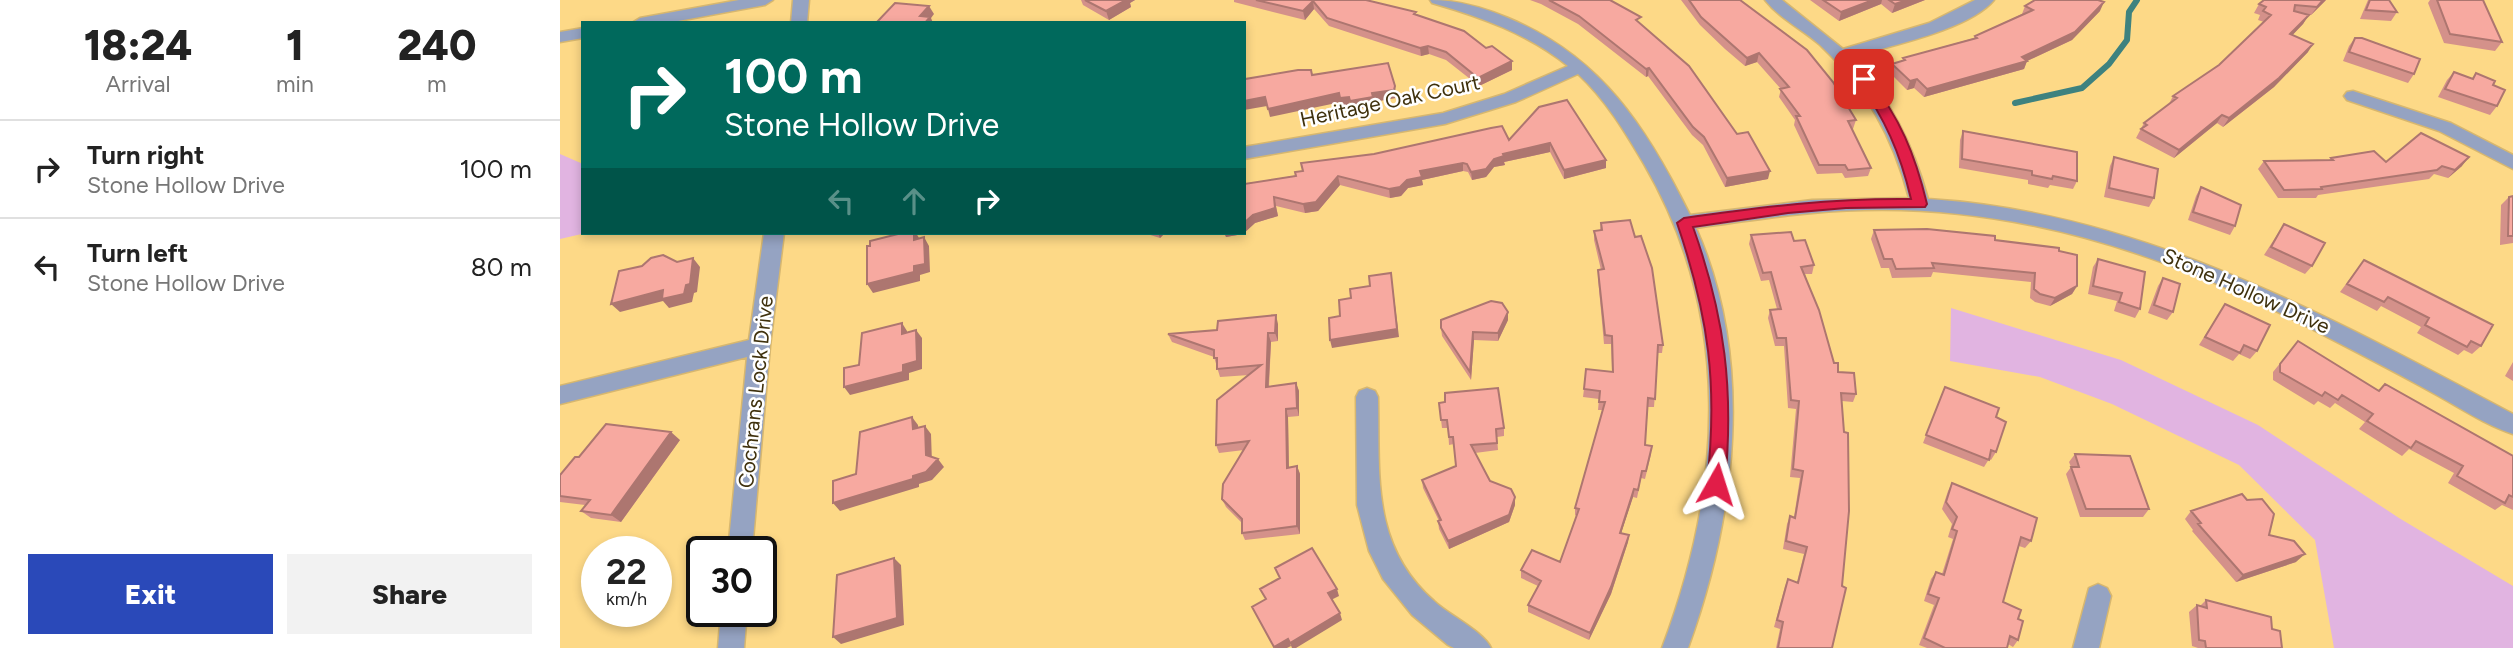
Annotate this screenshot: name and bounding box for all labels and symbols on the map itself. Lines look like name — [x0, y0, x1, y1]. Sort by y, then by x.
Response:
pin — [1834, 49, 1894, 109]
street label: Heritage Oak Court — [1298, 69, 1482, 132]
street label: Stone Hollow Drive — [2159, 242, 2334, 339]
street label: Cochrans Lock Drive — [733, 295, 778, 489]
position arrow — [1679, 447, 1753, 521]
speed limit sign: 30 — [686, 536, 777, 627]

